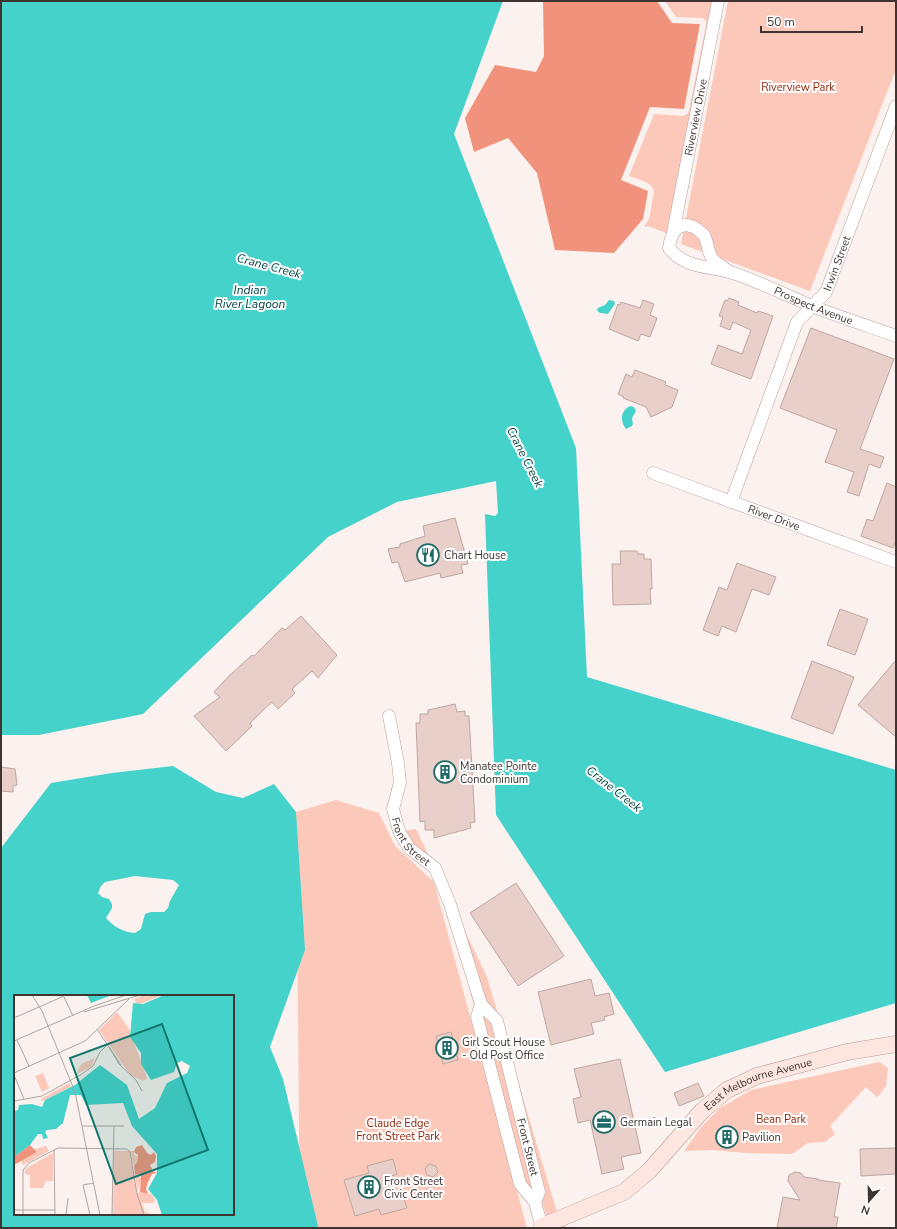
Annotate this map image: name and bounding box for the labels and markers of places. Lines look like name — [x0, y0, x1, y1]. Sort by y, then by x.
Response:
restaurant icon: Chart House — [415, 542, 441, 568]
place label: Chart House — [444, 548, 506, 563]
building icon: Manatee Pointe Condominium — [432, 759, 458, 785]
place label: Manatee Pointe Condominium — [460, 759, 537, 787]
building icon: Girl Scout House - Old Post Office — [434, 1035, 460, 1061]
place label: Girl Scout House - Old Post Office — [462, 1035, 545, 1063]
office icon: Germain Legal — [591, 1109, 617, 1135]
place label: Germain Legal — [620, 1115, 693, 1130]
building icon: Pavilion — [714, 1124, 740, 1150]
place label: Pavilion — [742, 1130, 781, 1145]
building icon: Front Street Civic Center — [356, 1174, 382, 1200]
place label: Front Street Civic Center — [384, 1174, 443, 1202]

